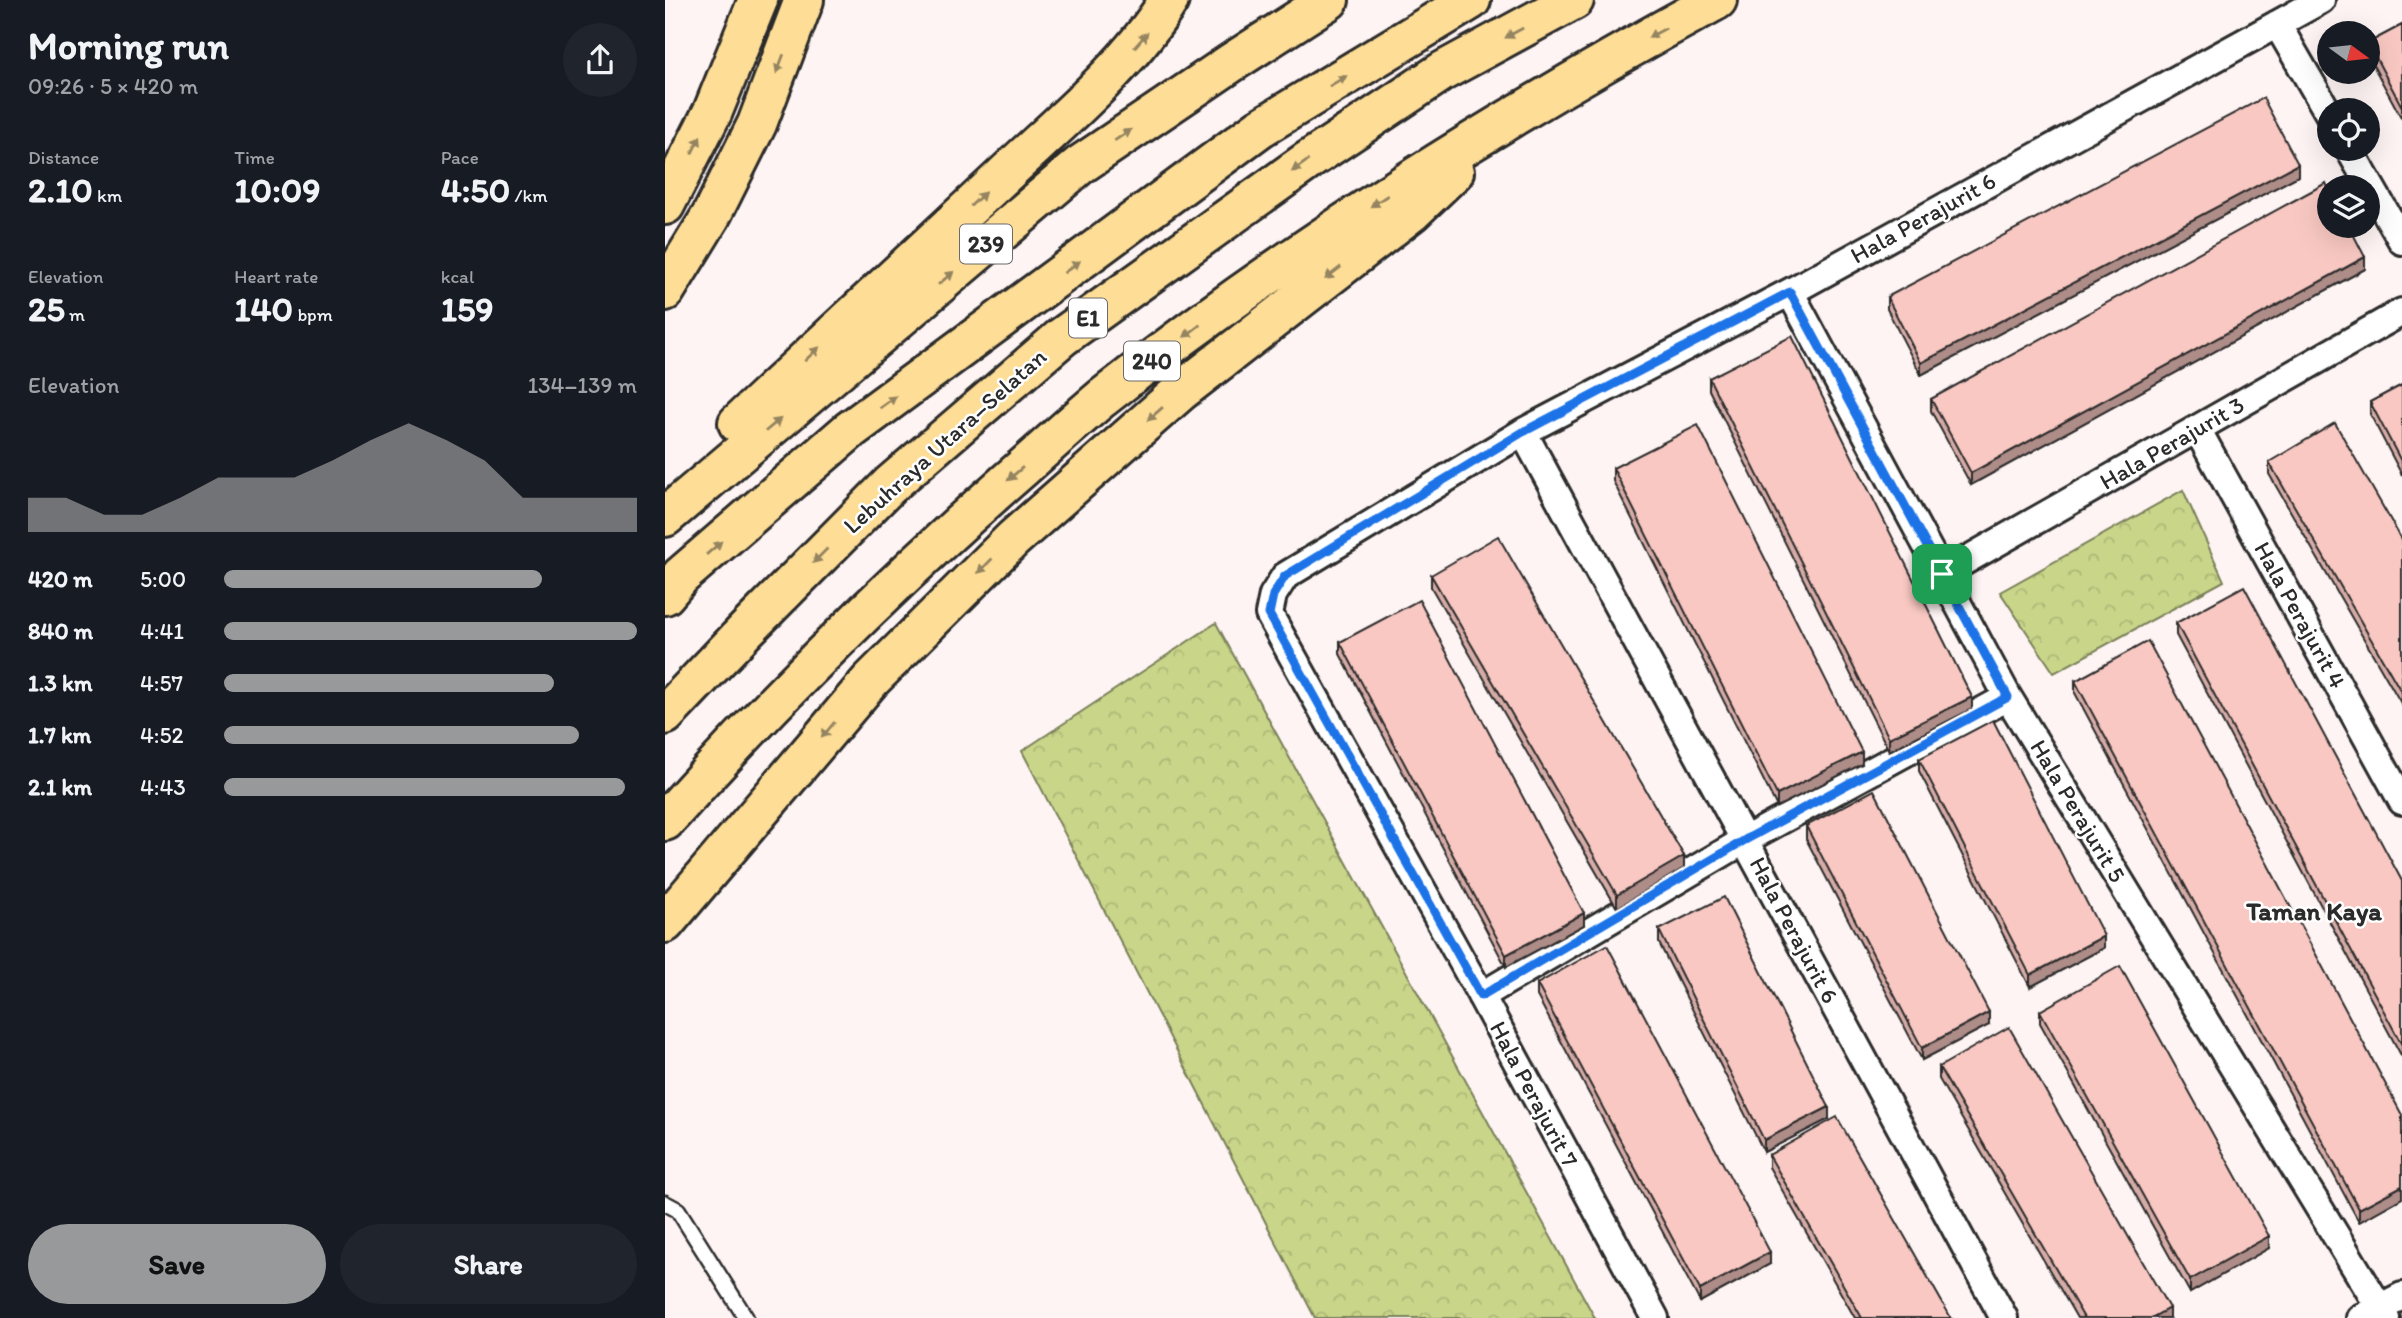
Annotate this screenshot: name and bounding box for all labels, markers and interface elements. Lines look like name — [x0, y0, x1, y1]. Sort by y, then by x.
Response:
north arrow — [2317, 21, 2380, 84]
map controls — [2317, 21, 2380, 238]
text: Morning run — [28, 23, 229, 69]
button: share — [563, 23, 637, 97]
one-way arrow — [1504, 27, 1523, 39]
one-way arrow — [1647, 27, 1667, 38]
one-way arrow — [1133, 32, 1148, 49]
one-way arrow — [774, 53, 785, 74]
text: 09:26 · 5 × 420 m — [28, 72, 198, 100]
one-way arrow — [1329, 74, 1348, 87]
button: locate — [2317, 98, 2380, 161]
one-way arrow — [1114, 129, 1133, 142]
one-way arrow — [691, 135, 702, 155]
text: Distance — [28, 146, 99, 169]
text: Time — [234, 146, 275, 169]
text: Pace — [441, 146, 479, 169]
one-way arrow — [1291, 159, 1309, 173]
street label: Hala Perajurit 6 — [1845, 166, 2000, 269]
text: 2.10 — [28, 169, 93, 211]
text: 10:09 — [234, 169, 321, 211]
text: 4:50 — [441, 169, 510, 211]
button: layers — [2317, 175, 2380, 238]
text: km — [93, 184, 122, 207]
text: /km — [510, 184, 548, 207]
one-way arrow — [969, 191, 987, 207]
one-way arrow — [1369, 195, 1388, 208]
road number: 239 — [960, 224, 1012, 264]
one-way arrow — [1062, 260, 1081, 274]
text: Elevation — [28, 265, 104, 288]
text: Heart rate — [234, 265, 318, 288]
text: kcal — [441, 265, 474, 288]
one-way arrow — [1325, 266, 1343, 281]
one-way arrow — [938, 271, 955, 286]
text: 25 — [28, 288, 65, 330]
text: 140 — [234, 288, 293, 330]
text: 159 — [441, 288, 494, 330]
road number: E1 — [1069, 298, 1107, 338]
text: m — [65, 303, 85, 326]
text: bpm — [293, 303, 333, 326]
one-way arrow — [1183, 324, 1201, 338]
street label: Lebuhraya Utara–Selatan — [837, 342, 1052, 539]
road number: 240 — [1124, 342, 1180, 380]
one-way arrow — [803, 346, 821, 362]
text: Elevation — [28, 371, 119, 399]
text: 134–139 m — [527, 371, 637, 399]
street label: Hala Perajurit 3 — [2094, 389, 2249, 496]
one-way arrow — [879, 395, 897, 409]
one-way arrow — [1146, 406, 1164, 422]
one-way arrow — [764, 417, 782, 433]
one-way arrow — [1007, 466, 1024, 481]
street label: Hala Perajurit 4 — [2248, 536, 2353, 693]
one-way arrow — [705, 540, 723, 556]
pin — [1912, 544, 1972, 604]
one-way arrow — [812, 547, 829, 563]
icon: arrive — [1923, 555, 1961, 593]
one-way arrow — [977, 557, 994, 574]
text: 420 m — [28, 565, 93, 593]
text: 5:00 — [140, 565, 186, 593]
text: 840 m — [28, 617, 93, 645]
text: 4:41 — [140, 617, 184, 645]
text: 1.3 km — [28, 669, 92, 697]
text: 4:57 — [140, 669, 183, 697]
text: 1.7 km — [28, 721, 91, 749]
text: 4:52 — [140, 721, 184, 749]
one-way arrow — [820, 721, 836, 739]
street label: Hala Perajurit 5 — [2024, 734, 2132, 887]
text: 2.1 km — [28, 773, 92, 801]
text: 4:43 — [140, 773, 186, 801]
street label: Hala Perajurit 6 — [1744, 852, 1845, 1008]
district label: Taman Kaya — [2245, 895, 2382, 927]
street label: Hala Perajurit 7 — [1484, 1016, 1585, 1172]
button: Save — [28, 1224, 326, 1304]
button: Share — [340, 1224, 637, 1304]

